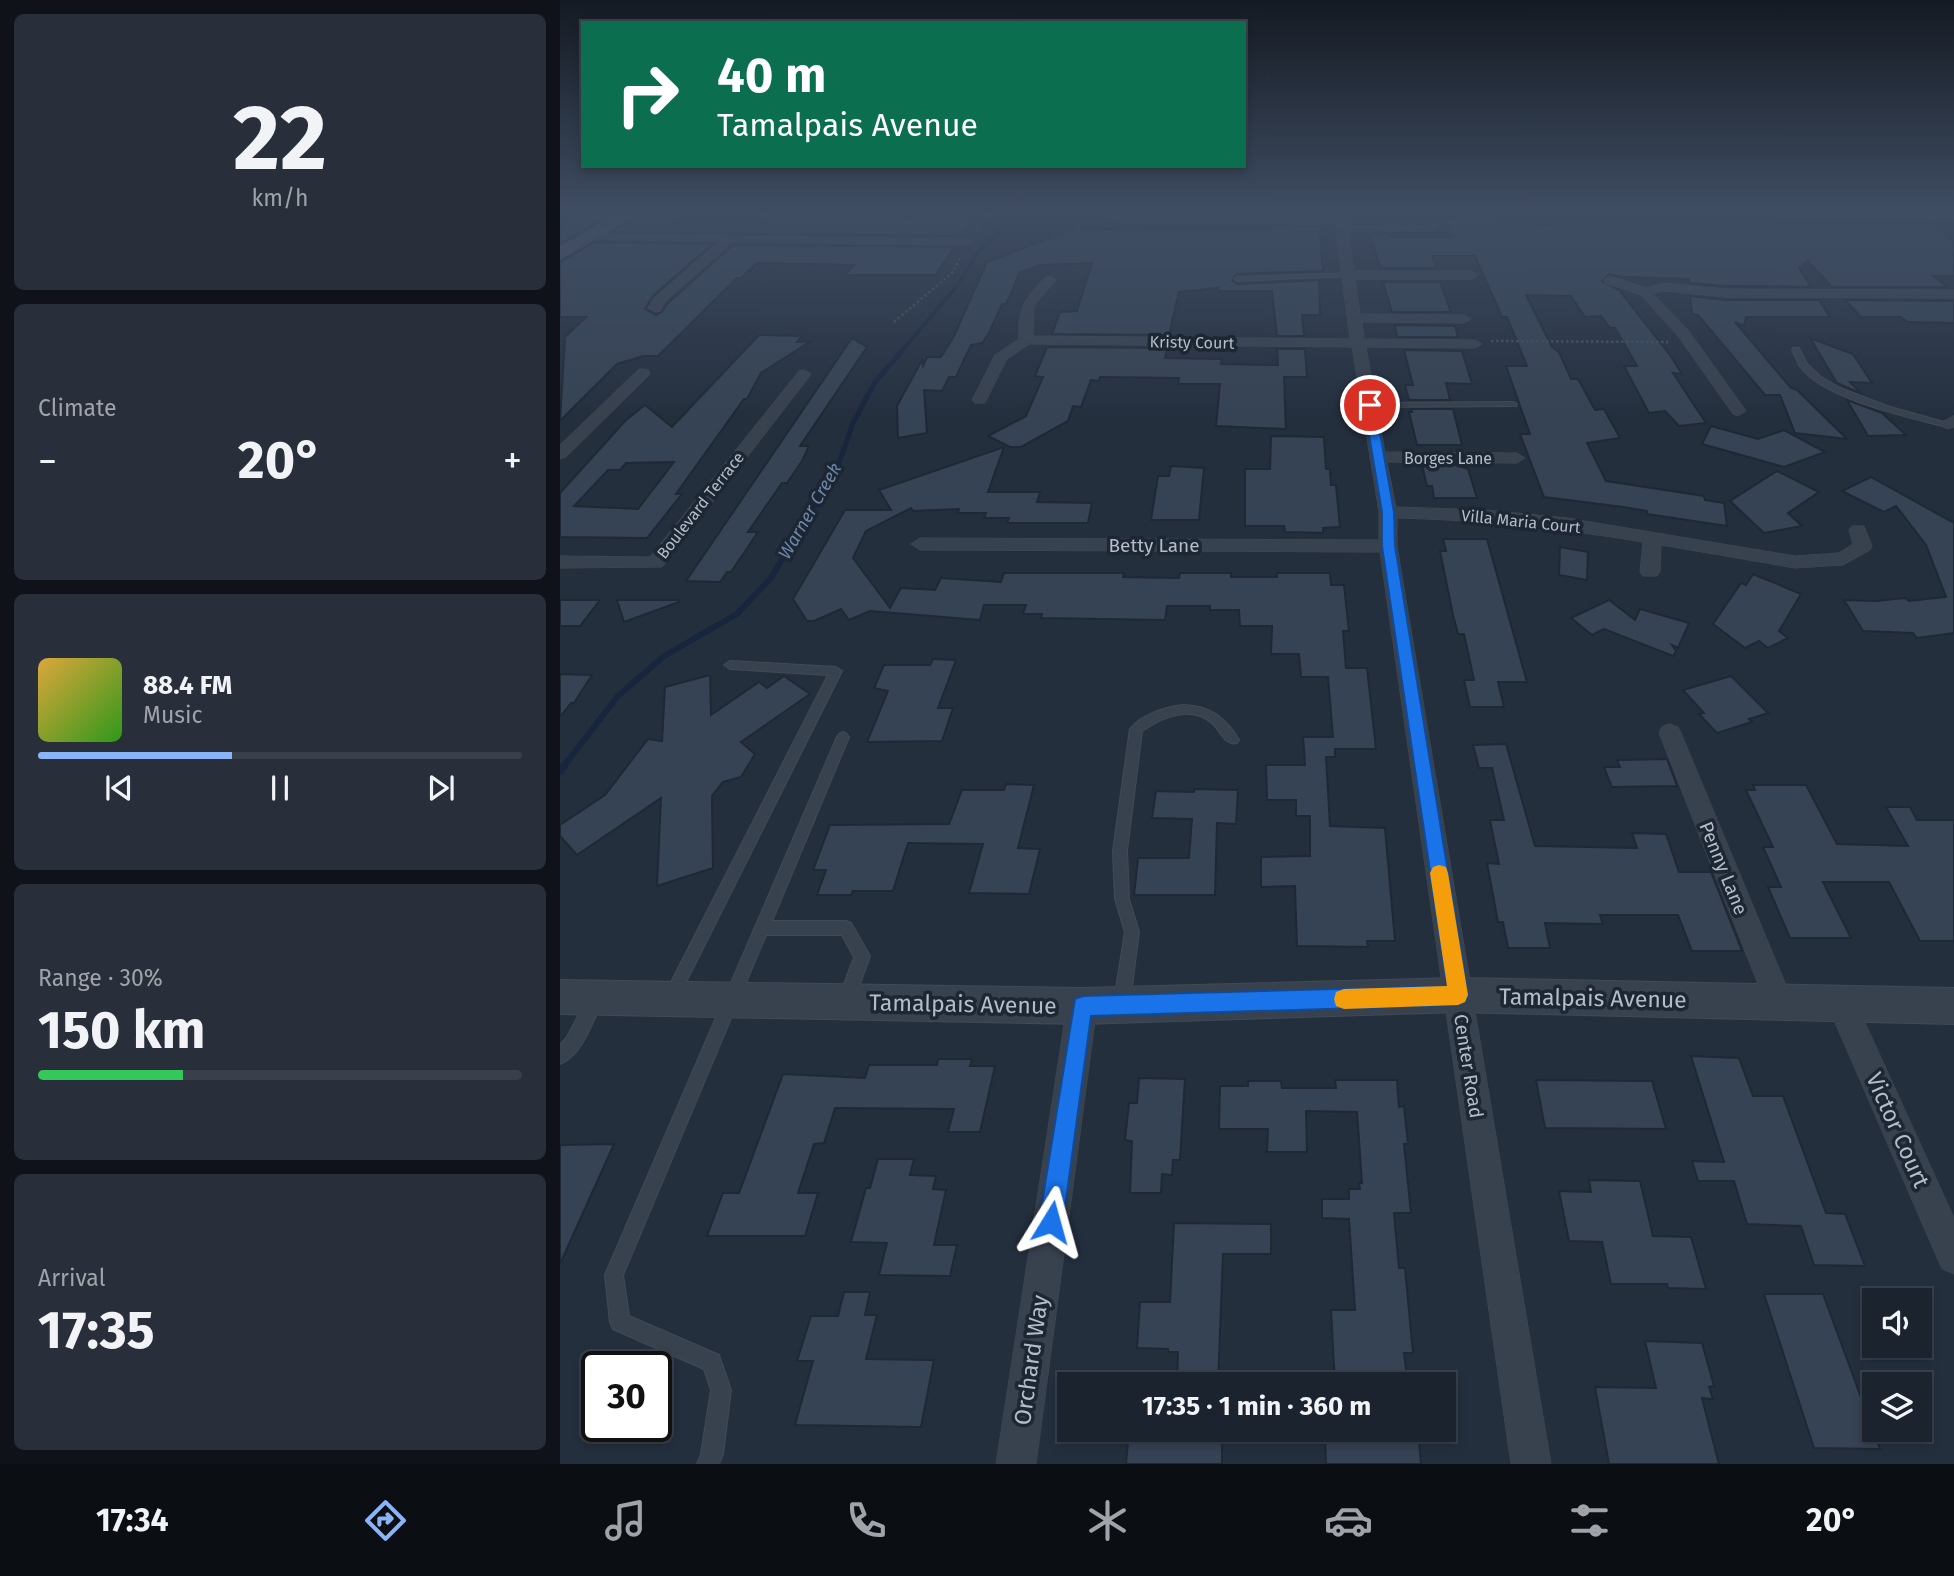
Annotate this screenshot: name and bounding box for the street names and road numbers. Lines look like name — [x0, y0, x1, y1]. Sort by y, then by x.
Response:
street label: Kristy Court — [1150, 332, 1235, 353]
street label: Boulevard Terrace — [653, 448, 748, 562]
street label: Borges Lane — [1404, 449, 1492, 468]
street label: Villa Maria Court — [1460, 506, 1582, 537]
street label: Betty Lane — [1108, 534, 1200, 557]
street label: Penny Lane — [1694, 818, 1753, 918]
street label: Tamalpais Avenue — [1499, 982, 1687, 1014]
street label: Tamalpais Avenue — [869, 988, 1057, 1020]
street label: Center Road — [1449, 1012, 1488, 1120]
street label: Victor Court — [1860, 1068, 1936, 1193]
street label: Orchard Way — [1008, 1293, 1054, 1427]

